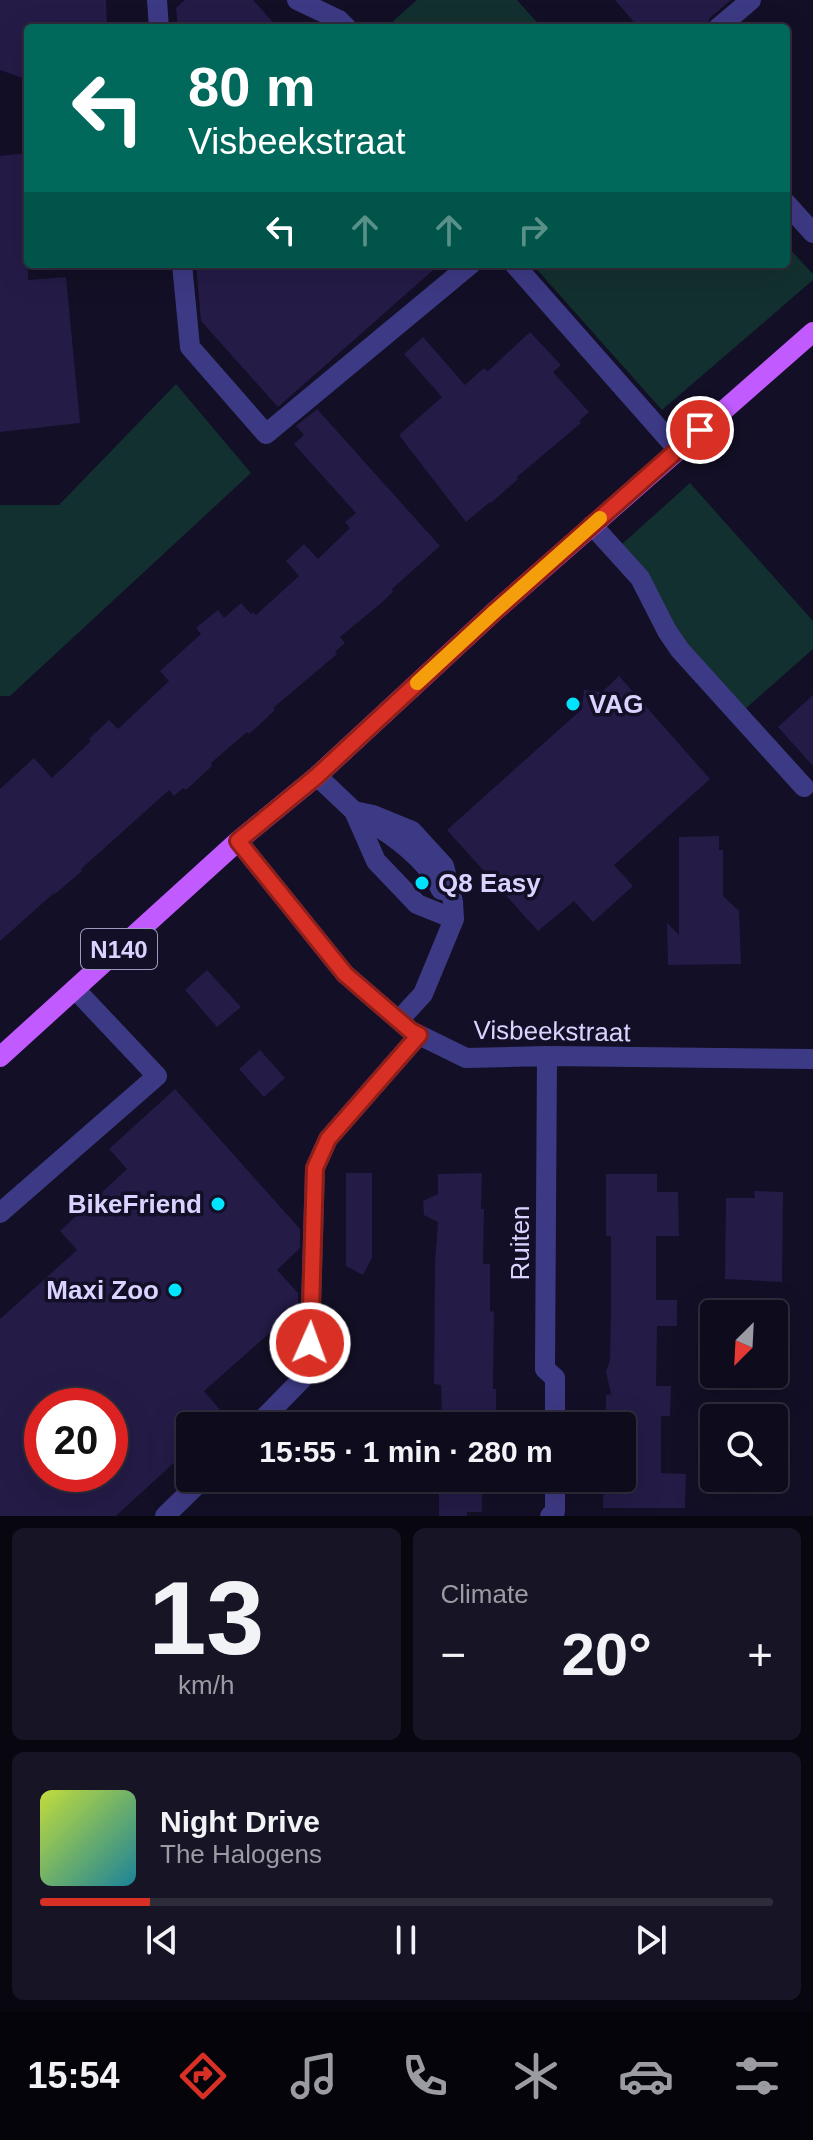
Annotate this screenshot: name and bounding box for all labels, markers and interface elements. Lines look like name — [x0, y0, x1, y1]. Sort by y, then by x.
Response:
text: 80 m — [188, 55, 316, 118]
icon: left — [56, 56, 160, 160]
text: Visbeekstraat — [188, 121, 405, 162]
icon: left — [259, 208, 303, 252]
icon: ahead — [343, 208, 387, 252]
icon: ahead — [427, 208, 471, 252]
icon: right — [511, 208, 555, 252]
pin — [666, 396, 734, 464]
icon: arrive — [678, 408, 722, 452]
place label: VAG — [589, 689, 643, 719]
marker: VAG — [564, 695, 582, 713]
place label: Q8 Easy — [438, 868, 541, 898]
marker: Q8 Easy — [413, 874, 431, 892]
road number: N140 — [81, 929, 157, 969]
street label: Visbeekstraat — [473, 1015, 632, 1047]
place label: BikeFriend — [68, 1189, 202, 1219]
marker: BikeFriend — [209, 1195, 227, 1213]
street label: Ruiten — [505, 1205, 535, 1281]
place label: Maxi Zoo — [46, 1275, 159, 1305]
marker: Maxi Zoo — [166, 1281, 184, 1299]
north arrow — [700, 1300, 788, 1388]
map controls — [700, 1300, 788, 1492]
position arrow — [268, 1301, 352, 1385]
speed limit sign: 20 — [24, 1388, 128, 1492]
button: search — [700, 1404, 788, 1492]
text: 15:55 · 1 min · 280 m — [259, 1435, 553, 1468]
text: 13 — [148, 1560, 264, 1676]
text: Climate — [441, 1579, 529, 1609]
text: 20° — [561, 1621, 652, 1688]
text: − — [441, 1630, 466, 1679]
text: + — [747, 1630, 773, 1679]
text: km/h — [178, 1670, 234, 1700]
text: Night Drive — [160, 1805, 320, 1838]
text: The Halogens — [160, 1839, 322, 1869]
icon: previous — [140, 1918, 184, 1962]
icon: pause — [384, 1918, 428, 1962]
icon: next — [629, 1918, 673, 1962]
icon: directions — [175, 2048, 231, 2104]
icon: music — [286, 2048, 342, 2104]
icon: phone — [397, 2048, 453, 2104]
icon: climate — [508, 2048, 564, 2104]
icon: car — [618, 2048, 674, 2104]
icon: filters — [729, 2048, 785, 2104]
text: 15:54 — [27, 2055, 120, 2096]

